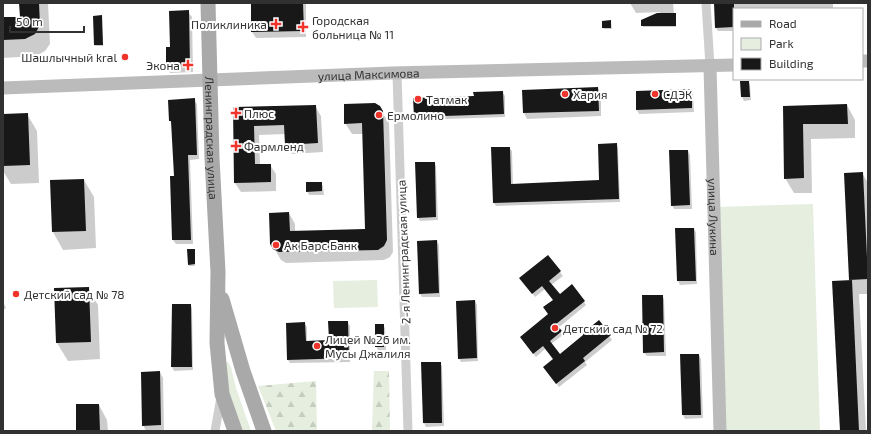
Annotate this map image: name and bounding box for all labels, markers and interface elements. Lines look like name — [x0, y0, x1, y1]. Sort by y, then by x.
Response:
scale bar — [10, 8, 84, 34]
legend — [733, 8, 863, 80]
place label: Городская больница № 11 — [312, 13, 394, 41]
text: 50 m — [16, 14, 43, 28]
text: Road — [769, 16, 797, 30]
place label: Поликлиника — [191, 17, 267, 31]
marker: Поликлиника — [270, 18, 282, 30]
marker: Городская больница № 11 — [297, 21, 309, 33]
text: Park — [769, 36, 794, 50]
place label: Шашлычный kral — [21, 50, 117, 64]
marker: Шашлычный kral — [120, 52, 130, 62]
text: Building — [769, 56, 814, 70]
place label: Экона — [146, 58, 180, 72]
marker: Экона — [183, 60, 193, 70]
street label: улица Максимова — [318, 65, 420, 84]
street label: Ленинградская улица — [203, 76, 221, 200]
place label: Хария — [573, 87, 608, 101]
place label: СДЭК — [663, 87, 692, 101]
marker: Хария — [560, 89, 570, 99]
marker: СДЭК — [650, 89, 660, 99]
place label: Татмак — [426, 92, 468, 106]
marker: Татмак — [413, 94, 423, 104]
place label: Плюс — [244, 106, 274, 120]
marker: Плюс — [231, 108, 241, 118]
place label: Ермолино — [387, 108, 444, 122]
marker: Ермолино — [374, 110, 384, 120]
place label: Фармленд — [244, 139, 304, 153]
marker: Фармленд — [231, 141, 241, 151]
street label: улица Лукина — [705, 178, 722, 256]
street label: 2-я Ленинградская улица — [393, 180, 414, 324]
place label: Ак Барс Банк — [284, 238, 358, 252]
marker: Ак Барс Банк — [271, 240, 281, 250]
place label: Детский сад № 78 — [24, 287, 125, 301]
marker: Детский сад № 78 — [11, 289, 21, 299]
place label: Детский сад № 72 — [563, 321, 663, 335]
marker: Детский сад № 72 — [550, 323, 560, 333]
place label: Лицей №26 им. Мусы Джалиля — [325, 332, 411, 361]
marker: Лицей №26 им. Мусы Джалиля — [312, 341, 322, 351]

